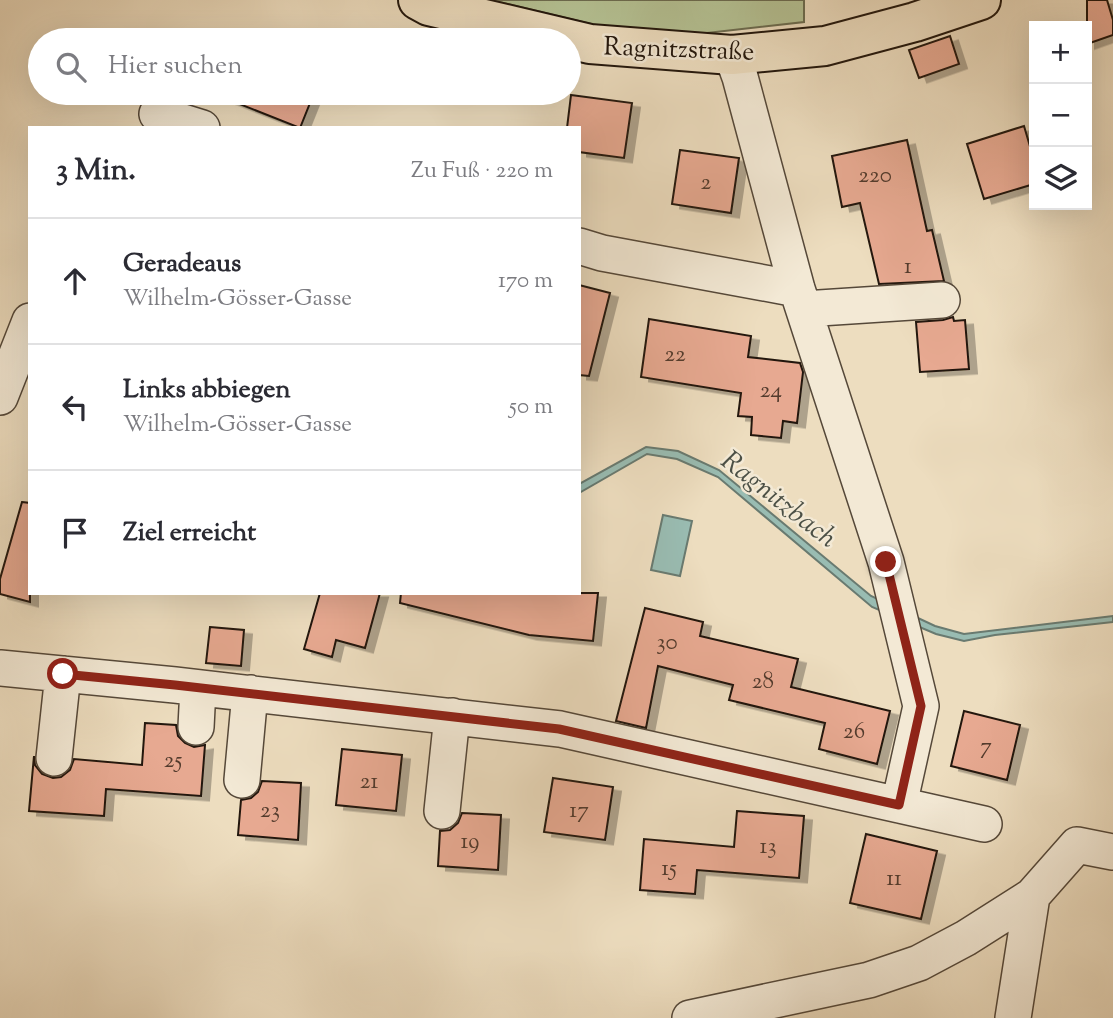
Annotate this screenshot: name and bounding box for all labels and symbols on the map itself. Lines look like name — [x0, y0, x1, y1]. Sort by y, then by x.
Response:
street label: Ragnitzstraße — [603, 29, 755, 72]
house number: 220 — [858, 160, 892, 193]
house number: 2 — [701, 167, 712, 200]
house number: 1 — [904, 251, 912, 284]
house number: 22 — [664, 339, 686, 372]
house number: 24 — [760, 375, 782, 408]
water label: Ragnitzbach — [711, 442, 845, 559]
route end — [870, 546, 901, 577]
house number: 30 — [656, 627, 678, 660]
route start — [47, 658, 78, 689]
house number: 28 — [752, 666, 774, 699]
house number: 26 — [843, 716, 865, 749]
house number: 7 — [980, 731, 992, 764]
house number: 25 — [164, 745, 182, 778]
house number: 21 — [360, 766, 378, 799]
house number: 23 — [260, 795, 280, 828]
house number: 17 — [569, 795, 589, 828]
house number: 19 — [461, 826, 479, 859]
house number: 13 — [759, 831, 777, 864]
house number: 15 — [661, 853, 677, 886]
house number: 11 — [886, 863, 902, 896]

